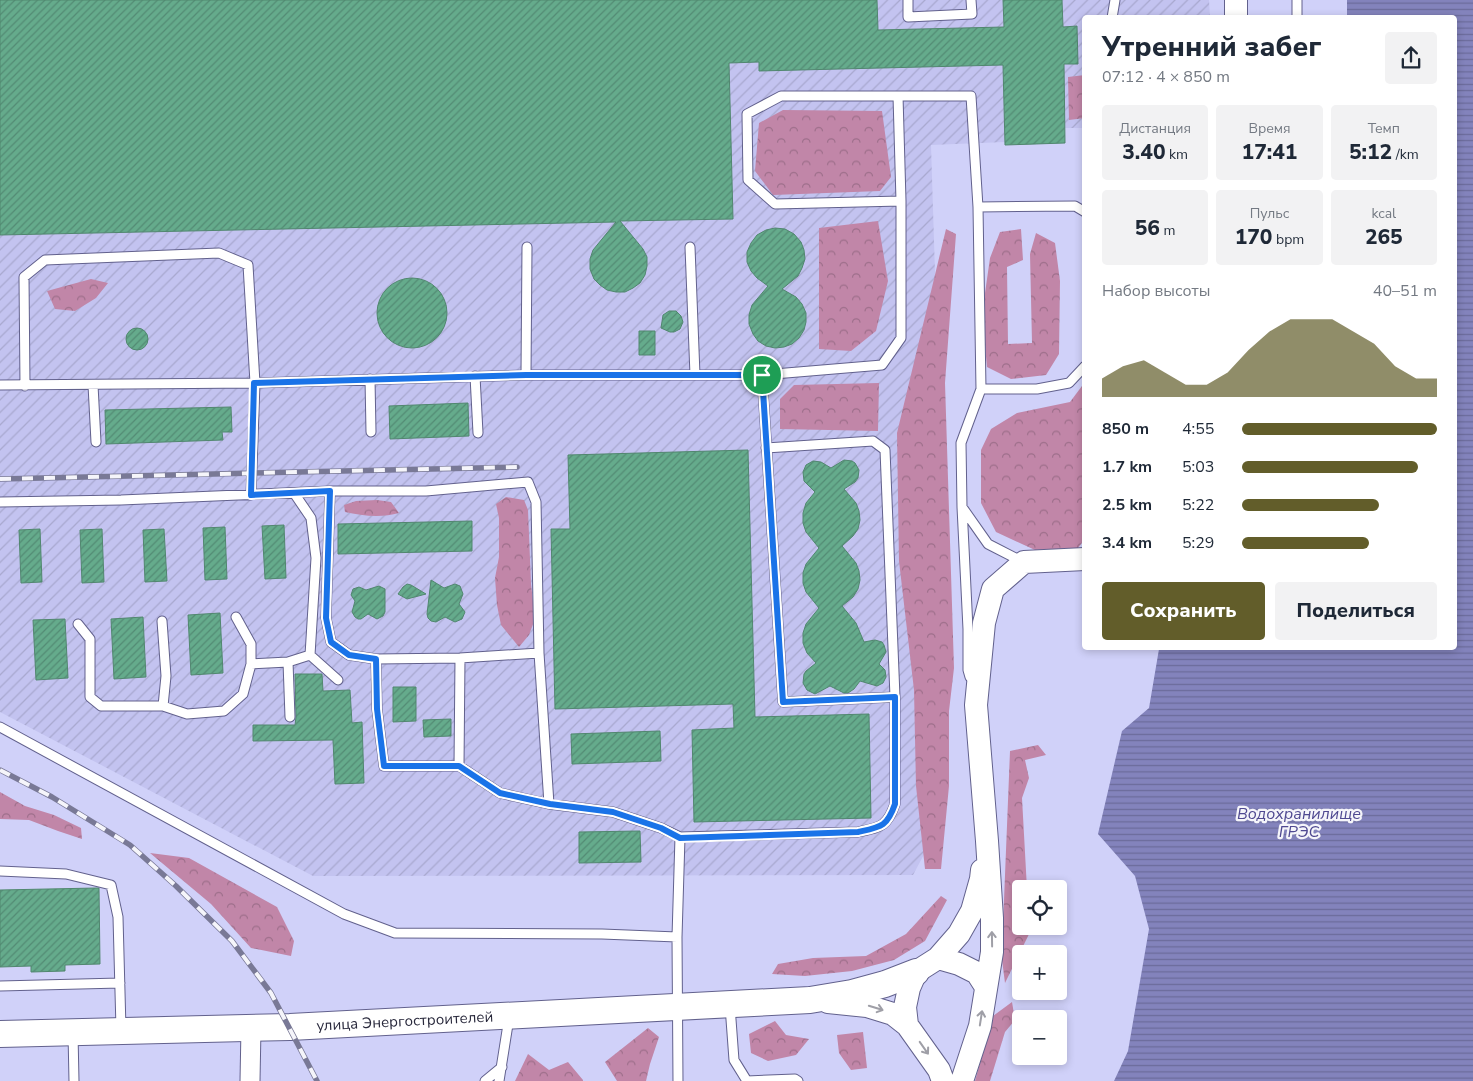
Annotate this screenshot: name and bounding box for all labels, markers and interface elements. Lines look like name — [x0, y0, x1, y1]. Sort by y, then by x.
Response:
text: Утренний забег — [1102, 28, 1321, 66]
button: share — [1385, 32, 1437, 84]
text: 07:12 · 4 × 850 m — [1102, 66, 1230, 88]
text: Дистанция — [1119, 119, 1191, 138]
text: Время — [1248, 119, 1291, 138]
text: Темп — [1368, 119, 1400, 138]
text: 3.40 — [1122, 138, 1166, 166]
text: 17:41 — [1242, 138, 1297, 166]
text: 5:12 — [1349, 138, 1392, 166]
text: km — [1166, 145, 1188, 164]
text: /km — [1392, 145, 1419, 164]
text: Пульс — [1250, 204, 1289, 223]
text: kcal — [1371, 204, 1396, 223]
text: 56 — [1135, 214, 1160, 242]
text: m — [1160, 221, 1176, 240]
text: 170 — [1235, 223, 1272, 251]
text: 265 — [1365, 223, 1403, 251]
text: bpm — [1272, 230, 1304, 249]
text: Набор высоты — [1102, 280, 1210, 302]
text: 40–51 m — [1373, 280, 1437, 302]
pin — [741, 354, 783, 396]
icon: arrive — [748, 361, 776, 389]
text: 850 m — [1102, 418, 1149, 440]
text: 4:55 — [1182, 418, 1214, 440]
text: 1.7 km — [1102, 456, 1152, 478]
text: 5:03 — [1182, 456, 1214, 478]
text: 2.5 km — [1102, 494, 1152, 516]
text: 5:22 — [1182, 494, 1214, 516]
text: 3.4 km — [1102, 532, 1152, 554]
text: 5:29 — [1182, 532, 1214, 554]
button: Сохранить — [1102, 582, 1265, 640]
button: Поделиться — [1275, 582, 1437, 640]
water label: Водохранилище ГРЭС — [1237, 803, 1361, 843]
map controls — [1012, 880, 1067, 1065]
button: locate — [1012, 880, 1067, 935]
one-way arrow — [987, 931, 997, 947]
button: + — [1012, 945, 1067, 1000]
one-way arrow — [867, 1004, 883, 1014]
street label: улица Энергостроителей — [316, 1006, 494, 1036]
one-way arrow — [976, 1010, 986, 1026]
button: − — [1012, 1010, 1067, 1065]
one-way arrow — [919, 1041, 929, 1055]

